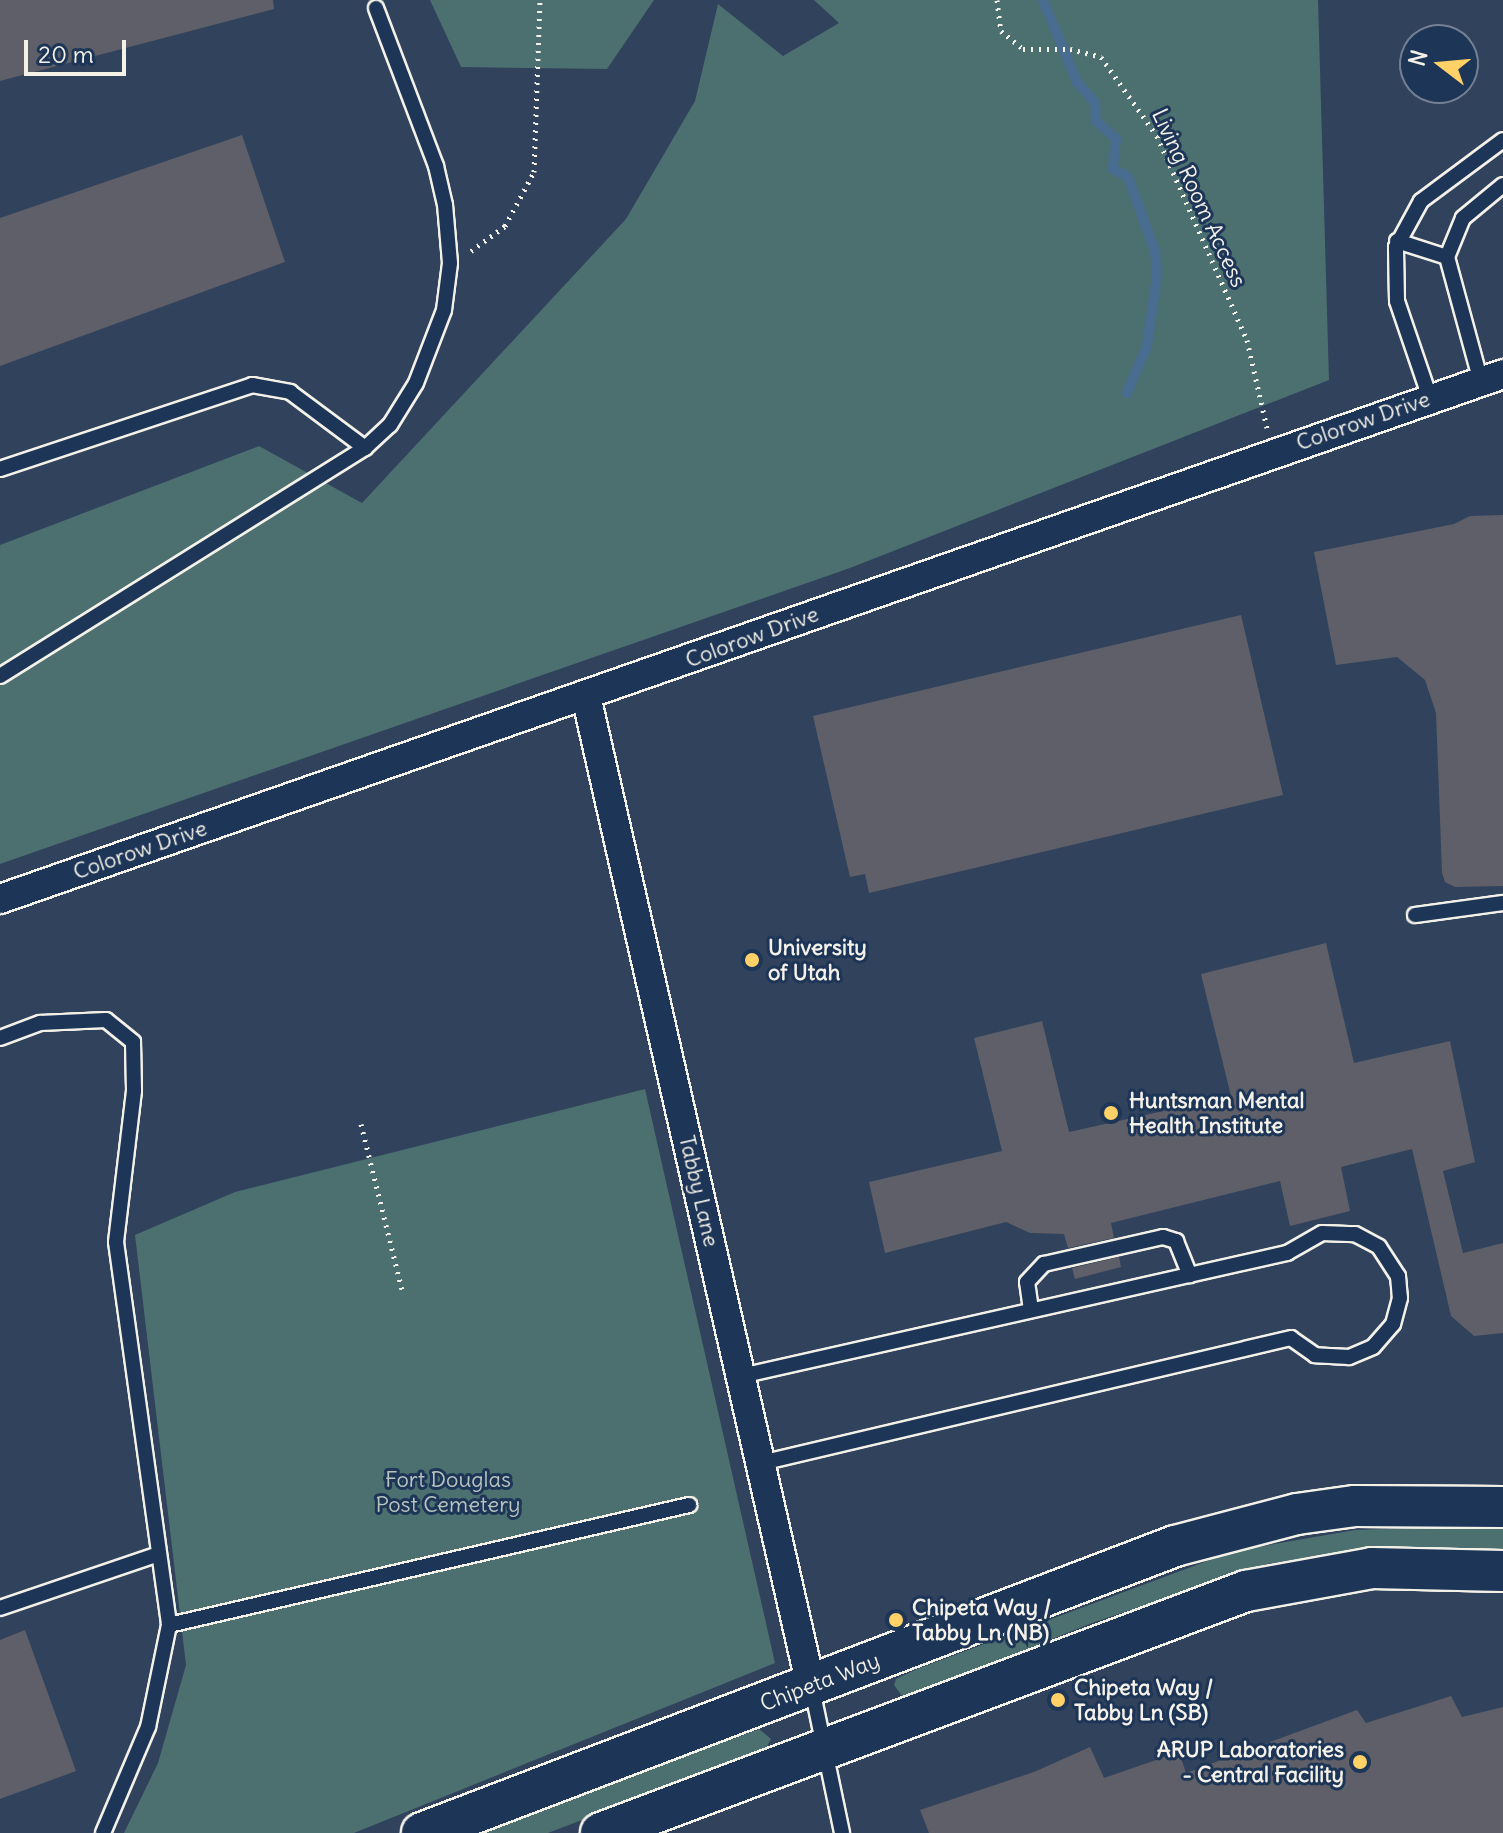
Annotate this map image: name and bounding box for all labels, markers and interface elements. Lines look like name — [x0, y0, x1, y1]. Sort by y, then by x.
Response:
scale bar — [28, 24, 130, 74]
north arrow — [1399, 24, 1479, 104]
text: 20 m — [38, 39, 94, 69]
text: N — [1402, 47, 1433, 69]
street label: Living Room Access — [1146, 105, 1252, 291]
street label: Colorow Drive — [1293, 386, 1433, 456]
street label: Colorow Drive — [682, 601, 822, 673]
street label: Colorow Drive — [70, 815, 210, 885]
place label: University of Utah — [768, 934, 867, 986]
marker: University of Utah — [743, 951, 761, 969]
place label: Huntsman Mental Health Institute — [1129, 1087, 1304, 1138]
marker: Huntsman Mental Health Institute — [1100, 1102, 1122, 1124]
street label: Tabby Lane — [673, 1133, 725, 1249]
park label: Fort Douglas Post Cemetery — [375, 1466, 521, 1518]
place label: Chipeta Way / Tabby Ln (NB) — [912, 1594, 1051, 1646]
marker: Chipeta Way / Tabby Ln (NB) — [887, 1611, 905, 1629]
street label: Chipeta Way — [756, 1647, 884, 1717]
place label: Chipeta Way / Tabby Ln (SB) — [1074, 1674, 1213, 1726]
marker: Chipeta Way / Tabby Ln (SB) — [1049, 1691, 1067, 1709]
place label: ARUP Laboratories - Central Facility — [1157, 1736, 1344, 1788]
marker: ARUP Laboratories - Central Facility — [1351, 1753, 1369, 1771]

